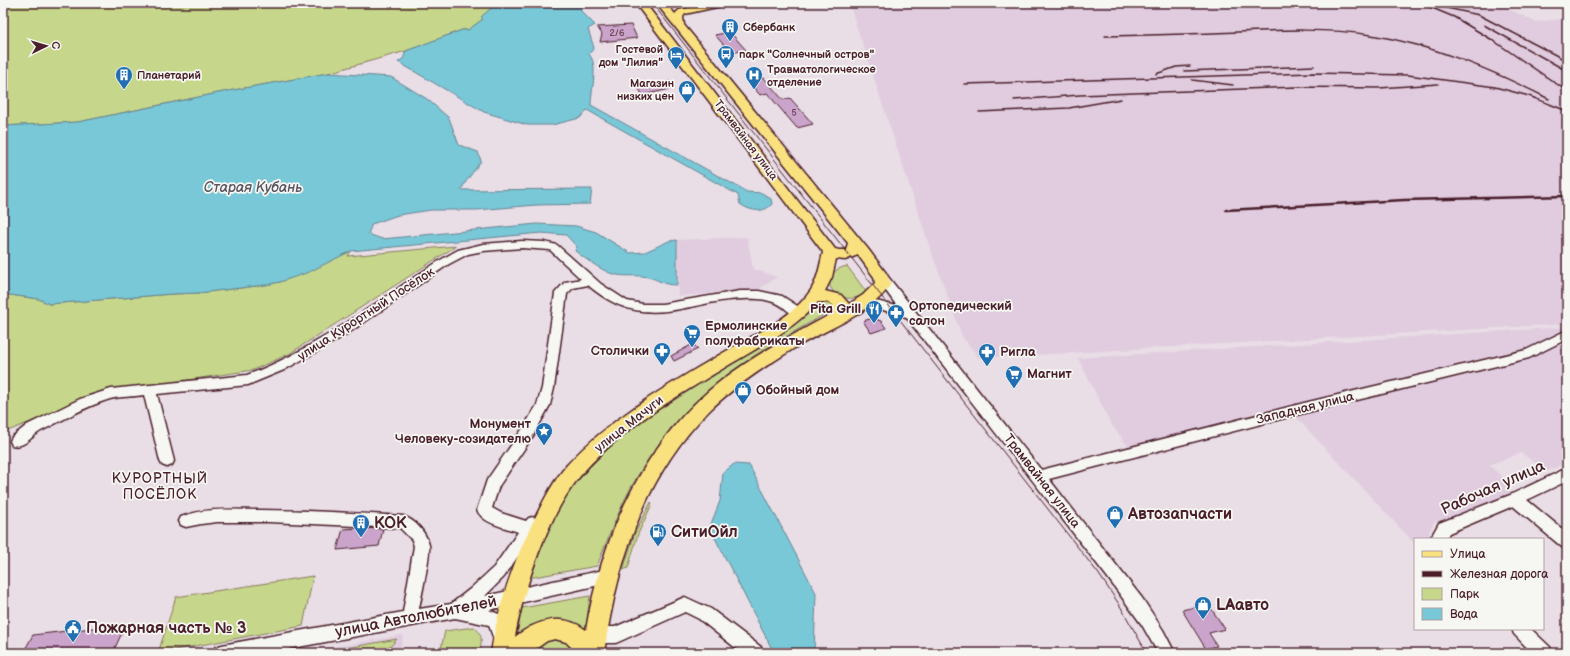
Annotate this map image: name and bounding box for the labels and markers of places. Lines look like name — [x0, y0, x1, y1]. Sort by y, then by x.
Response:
building icon: Сбербанк — [720, 17, 740, 42]
place label: Сбербанк — [743, 21, 795, 34]
place label: Гостевой дом "Лилия" — [598, 43, 663, 69]
bus stop icon: парк "Солнечный остров" — [716, 44, 736, 69]
hotel icon: Гостевой дом "Лилия" — [666, 45, 686, 70]
place label: парк "Солнечный остров" — [739, 48, 874, 61]
place label: Травматологическое отделение — [767, 63, 876, 89]
building icon: Планетарий — [114, 65, 134, 90]
hospital icon: Травматологическое отделение — [744, 65, 764, 90]
place label: Планетарий — [137, 69, 201, 82]
place label: Магазин низких цен — [617, 77, 674, 103]
shop icon: Магазин низких цен — [677, 79, 697, 104]
place label: Ортопедический салон — [909, 298, 1012, 329]
restaurant icon: Pita Grill — [864, 299, 884, 324]
place label: Pita Grill — [810, 301, 861, 317]
pharmacy icon: Ортопедический салон — [886, 303, 906, 328]
place label: Ермолинские полуфабрикаты — [705, 318, 805, 349]
supermarket icon: Ермолинские полуфабрикаты — [682, 323, 702, 348]
pharmacy icon: Столички — [652, 341, 672, 366]
pharmacy icon: Ригла — [977, 342, 997, 367]
place label: Столички — [591, 343, 649, 359]
place label: Ригла — [1000, 344, 1036, 360]
supermarket icon: Магнит — [1004, 364, 1024, 389]
place label: Магнит — [1027, 366, 1072, 382]
shop icon: Обойный дом — [733, 380, 753, 405]
place label: Обойный дом — [756, 382, 840, 398]
place label: Монумент Человеку-созидателю — [395, 416, 532, 447]
place icon: Монумент Человеку-созидателю — [534, 421, 554, 446]
shop icon: Автозапчасти — [1105, 504, 1125, 529]
place label: Автозапчасти — [1127, 505, 1232, 524]
building icon: КОК — [351, 513, 371, 538]
place label: КОК — [374, 514, 407, 533]
fuel station icon: СитиОйл — [648, 522, 668, 547]
place label: СитиОйл — [671, 523, 738, 542]
shop icon: LAавто — [1193, 595, 1213, 620]
place label: LAавто — [1216, 596, 1269, 615]
public building icon: Пожарная часть № 3 — [63, 618, 83, 643]
place label: Пожарная часть № 3 — [86, 619, 246, 638]

